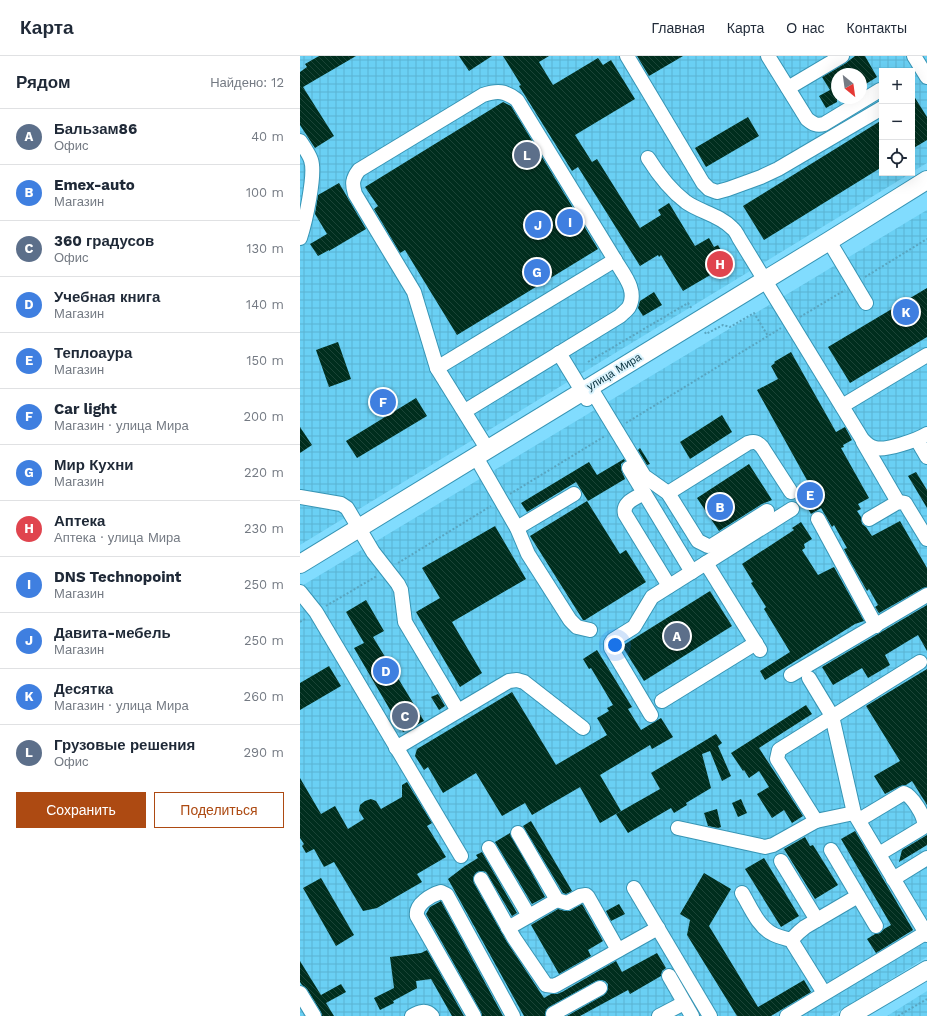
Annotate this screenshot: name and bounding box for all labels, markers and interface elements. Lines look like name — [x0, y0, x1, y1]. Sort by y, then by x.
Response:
text: Карта — [20, 16, 74, 39]
text: Главная — [652, 20, 705, 36]
text: Карта — [727, 20, 764, 36]
text: О нас — [786, 20, 825, 36]
text: Контакты — [847, 20, 907, 36]
north arrow — [831, 68, 867, 104]
map controls — [879, 68, 915, 176]
button: + — [879, 68, 915, 104]
text: Рядом — [16, 72, 71, 92]
text: Найдено: 12 — [210, 75, 284, 90]
button: − — [879, 104, 915, 140]
text: Бальзам86 — [54, 120, 137, 138]
text: A — [25, 129, 33, 144]
text: 40 m — [251, 129, 284, 144]
text: Офис — [54, 138, 89, 153]
pin: L — [514, 140, 540, 170]
button: locate — [879, 140, 915, 176]
text: Emex-auto — [54, 176, 135, 194]
text: B — [25, 185, 33, 200]
text: 100 m — [246, 185, 284, 200]
text: Магазин — [54, 194, 104, 209]
pin: I — [557, 207, 583, 237]
pin: J — [525, 210, 551, 240]
text: 360 градусов — [54, 232, 154, 250]
text: C — [25, 241, 33, 256]
text: 130 m — [246, 241, 284, 256]
pin: H — [707, 249, 733, 279]
text: Офис — [54, 250, 89, 265]
pin: G — [524, 257, 550, 287]
text: Учебная книга — [54, 288, 160, 306]
text: D — [24, 297, 34, 312]
text: 140 m — [246, 297, 284, 312]
pin: K — [893, 297, 919, 327]
text: Магазин — [54, 306, 104, 321]
text: Теплоаура — [54, 344, 132, 362]
street label: улица Мира — [584, 350, 644, 393]
text: E — [25, 353, 33, 368]
text: 150 m — [246, 353, 284, 368]
text: Магазин — [54, 362, 104, 377]
pin: F — [370, 387, 396, 417]
text: Car light — [54, 400, 117, 418]
text: F — [25, 409, 33, 424]
text: 200 m — [243, 409, 284, 424]
text: Магазин · улица Мира — [54, 418, 189, 433]
text: Мир Кухни — [54, 456, 133, 474]
text: G — [24, 465, 34, 480]
text: 220 m — [244, 465, 284, 480]
text: Магазин — [54, 474, 104, 489]
pin: E — [797, 480, 823, 510]
pin: B — [707, 492, 733, 522]
text: Аптека — [54, 512, 105, 530]
text: H — [24, 521, 34, 536]
text: 230 m — [244, 521, 284, 536]
text: Аптека · улица Мира — [54, 530, 180, 545]
text: DNS Technopoint — [54, 568, 181, 586]
text: I — [27, 577, 31, 592]
text: 250 m — [244, 577, 284, 592]
text: Магазин — [54, 586, 104, 601]
pin: A — [664, 621, 690, 651]
text: Давита-мебель — [54, 624, 171, 642]
text: J — [25, 633, 33, 648]
text: 250 m — [244, 633, 284, 648]
your location — [605, 635, 625, 655]
text: Магазин — [54, 642, 104, 657]
pin: D — [373, 656, 399, 686]
text: Десятка — [54, 680, 113, 698]
text: K — [24, 689, 34, 704]
text: 260 m — [244, 689, 284, 704]
text: Магазин · улица Мира — [54, 698, 189, 713]
pin: C — [392, 701, 418, 731]
text: Грузовые решения — [54, 736, 195, 754]
text: L — [25, 745, 33, 760]
text: 290 m — [243, 745, 284, 760]
text: Офис — [54, 754, 89, 769]
button: Сохранить — [16, 792, 146, 828]
button: Поделиться — [154, 792, 284, 828]

